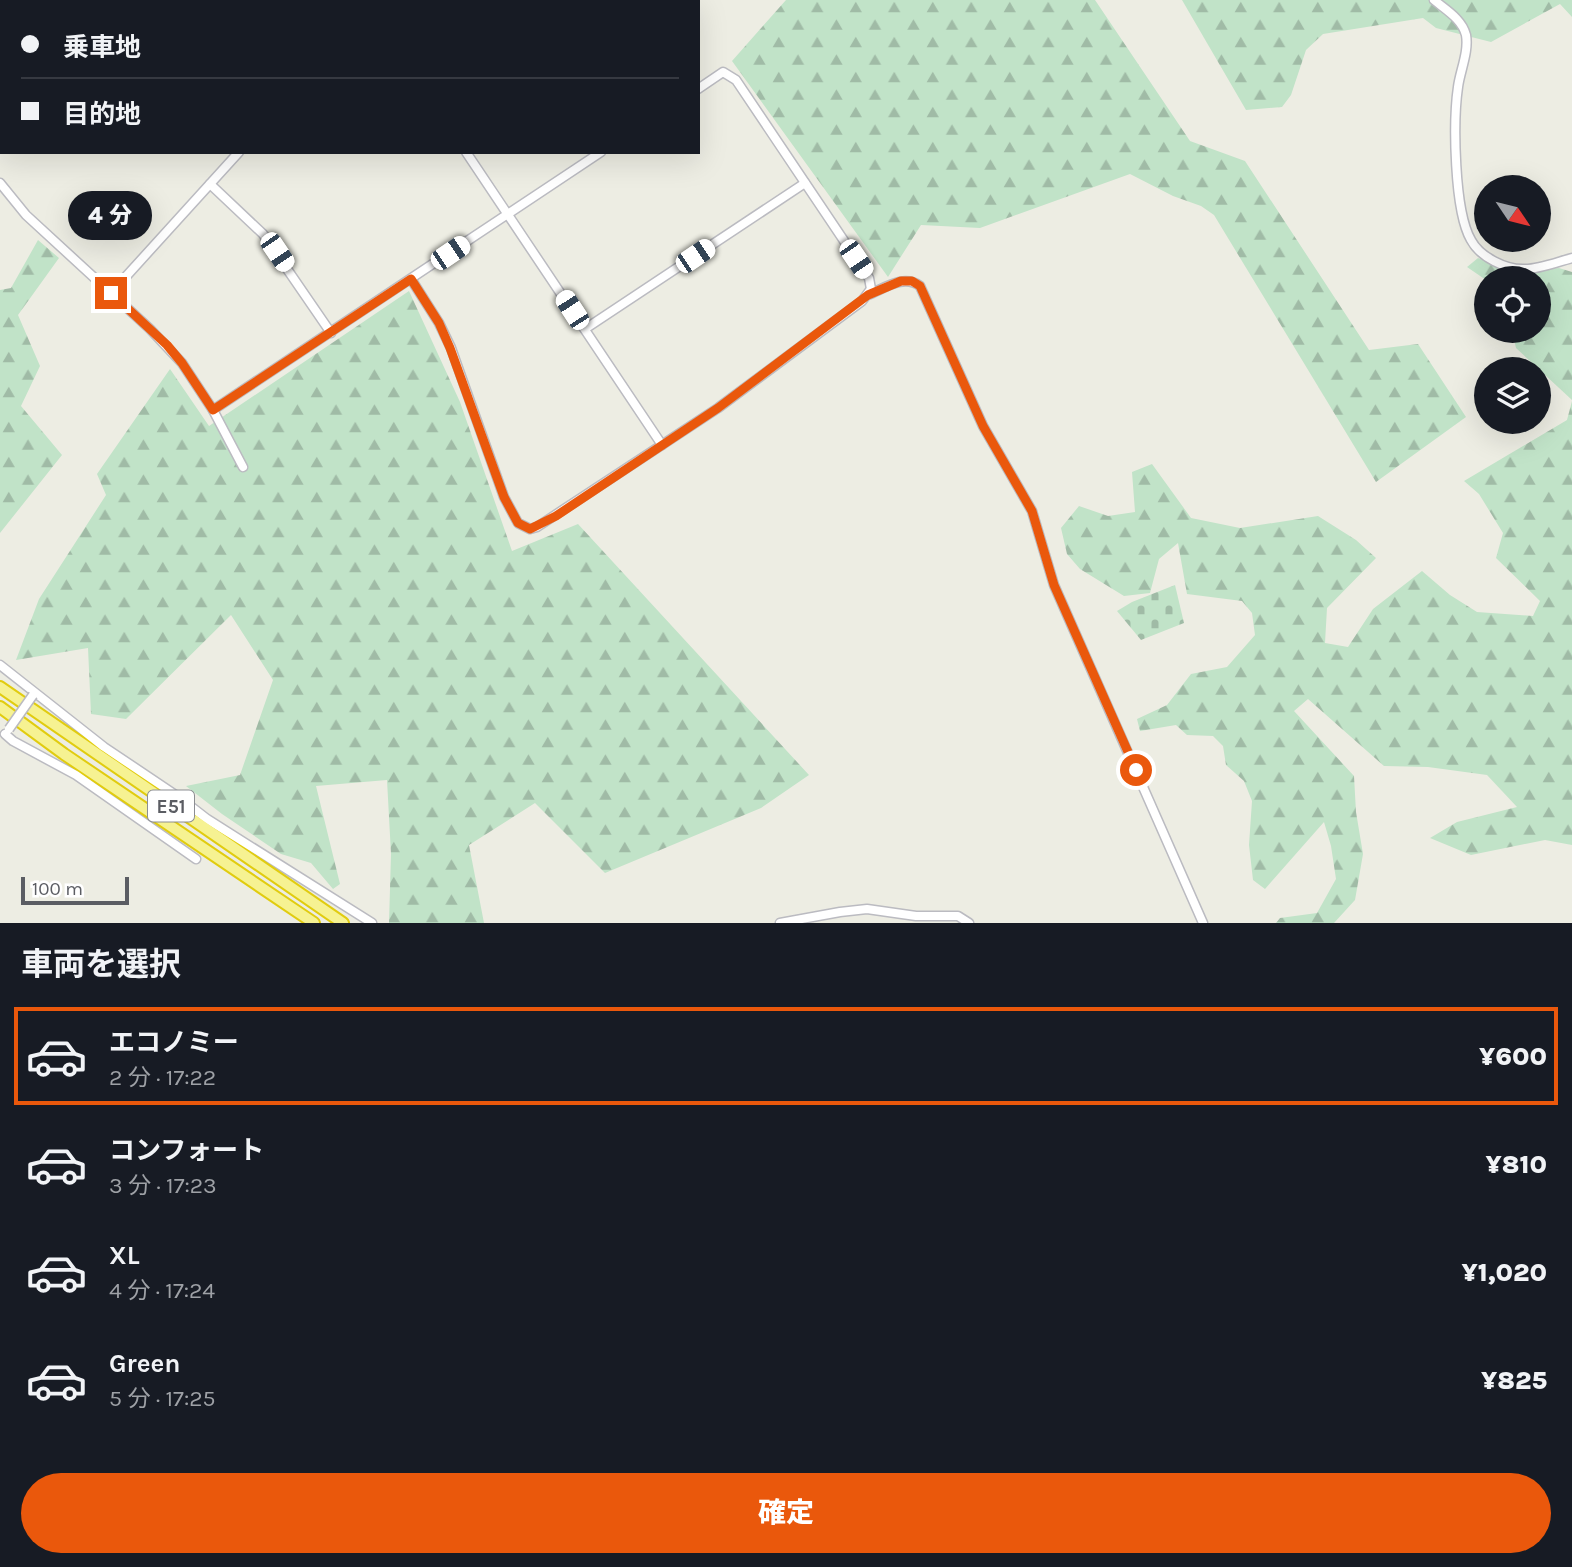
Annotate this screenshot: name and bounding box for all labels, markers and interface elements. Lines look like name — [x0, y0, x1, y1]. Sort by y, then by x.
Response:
text: 乗車地 — [63, 32, 141, 63]
text: 目的地 — [63, 99, 141, 130]
north arrow — [1474, 175, 1550, 252]
map controls — [1474, 175, 1551, 434]
callout: 4 分 — [69, 191, 153, 240]
text: 4 分 — [88, 202, 132, 229]
car — [257, 229, 298, 275]
car — [427, 233, 474, 273]
car — [672, 236, 719, 276]
car — [836, 236, 877, 282]
button: locate — [1474, 266, 1551, 343]
route end — [95, 277, 127, 309]
car — [552, 287, 593, 333]
button: layers — [1474, 357, 1551, 434]
route start — [1120, 754, 1152, 786]
road number: E51 — [148, 790, 194, 821]
scale bar — [21, 874, 130, 906]
text: 100 m — [32, 878, 83, 900]
text: 車両を選択 — [21, 946, 181, 983]
icon: car — [25, 1025, 88, 1088]
text: エコノミー — [109, 1027, 239, 1058]
text: ¥600 — [1479, 1041, 1547, 1072]
text: 2 分 · 17:22 — [109, 1064, 216, 1091]
icon: car — [25, 1133, 88, 1196]
text: コンフォート — [109, 1135, 264, 1166]
text: ¥810 — [1486, 1149, 1547, 1180]
text: 3 分 · 17:23 — [109, 1172, 217, 1199]
text: XL — [109, 1240, 140, 1271]
icon: car — [25, 1241, 88, 1304]
text: ¥1,020 — [1461, 1257, 1547, 1288]
text: 4 分 · 17:24 — [109, 1277, 215, 1304]
text: Green — [109, 1348, 181, 1379]
icon: car — [25, 1349, 88, 1412]
text: ¥825 — [1481, 1365, 1547, 1396]
text: 5 分 · 17:25 — [109, 1385, 216, 1412]
button: 確定 — [21, 1473, 1551, 1553]

